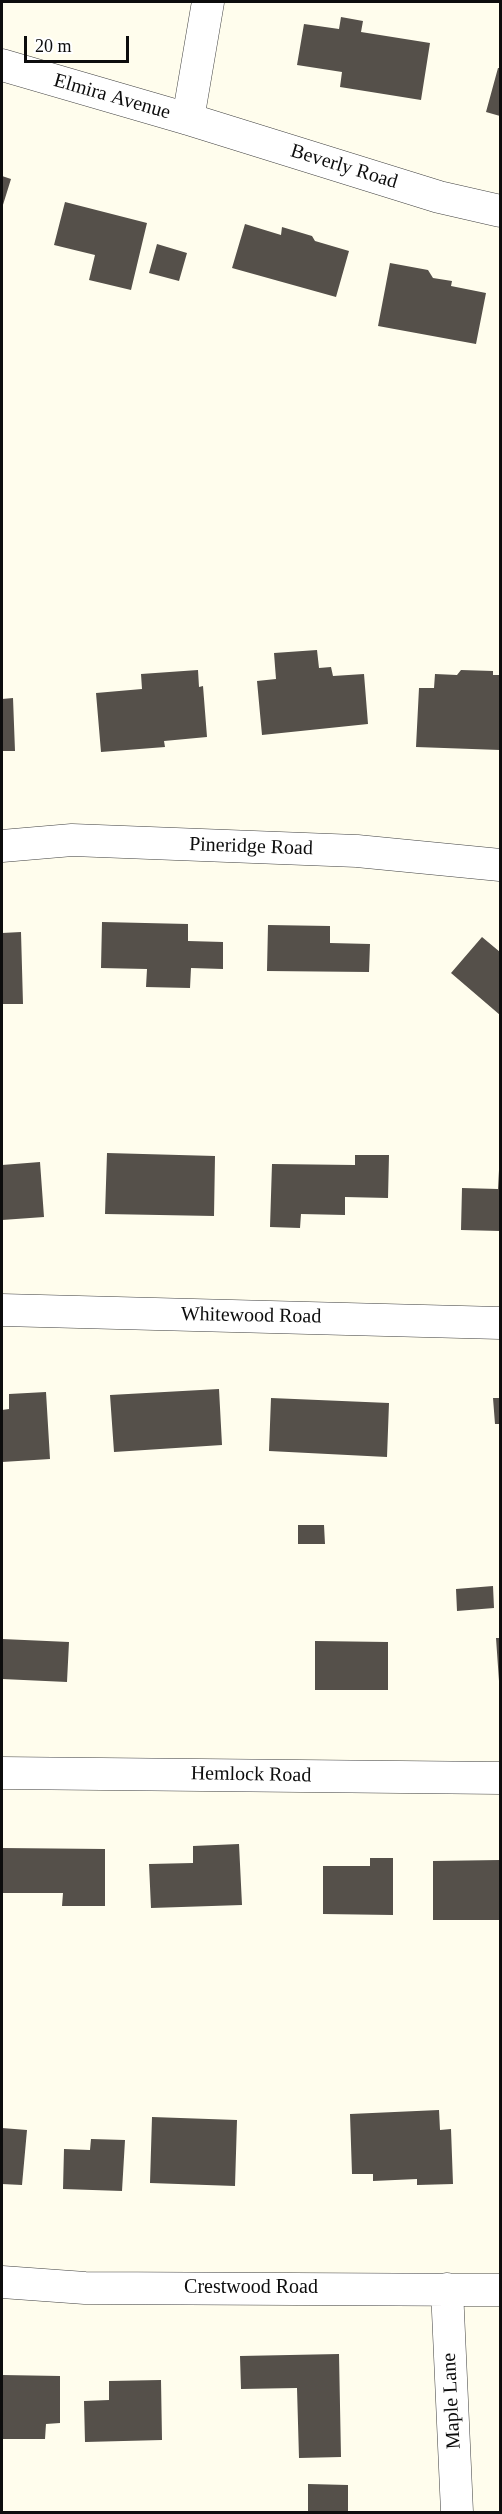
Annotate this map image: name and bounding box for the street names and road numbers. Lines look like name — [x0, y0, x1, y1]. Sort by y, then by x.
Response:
street label: Elmira Avenue — [51, 69, 173, 125]
street label: Beverly Road — [288, 139, 400, 195]
street label: Pineridge Road — [189, 833, 313, 861]
street label: Whitewood Road — [181, 1303, 321, 1329]
street label: Hemlock Road — [191, 1762, 311, 1788]
street label: Crestwood Road — [184, 2276, 318, 2300]
street label: Maple Lane — [438, 2352, 466, 2450]

